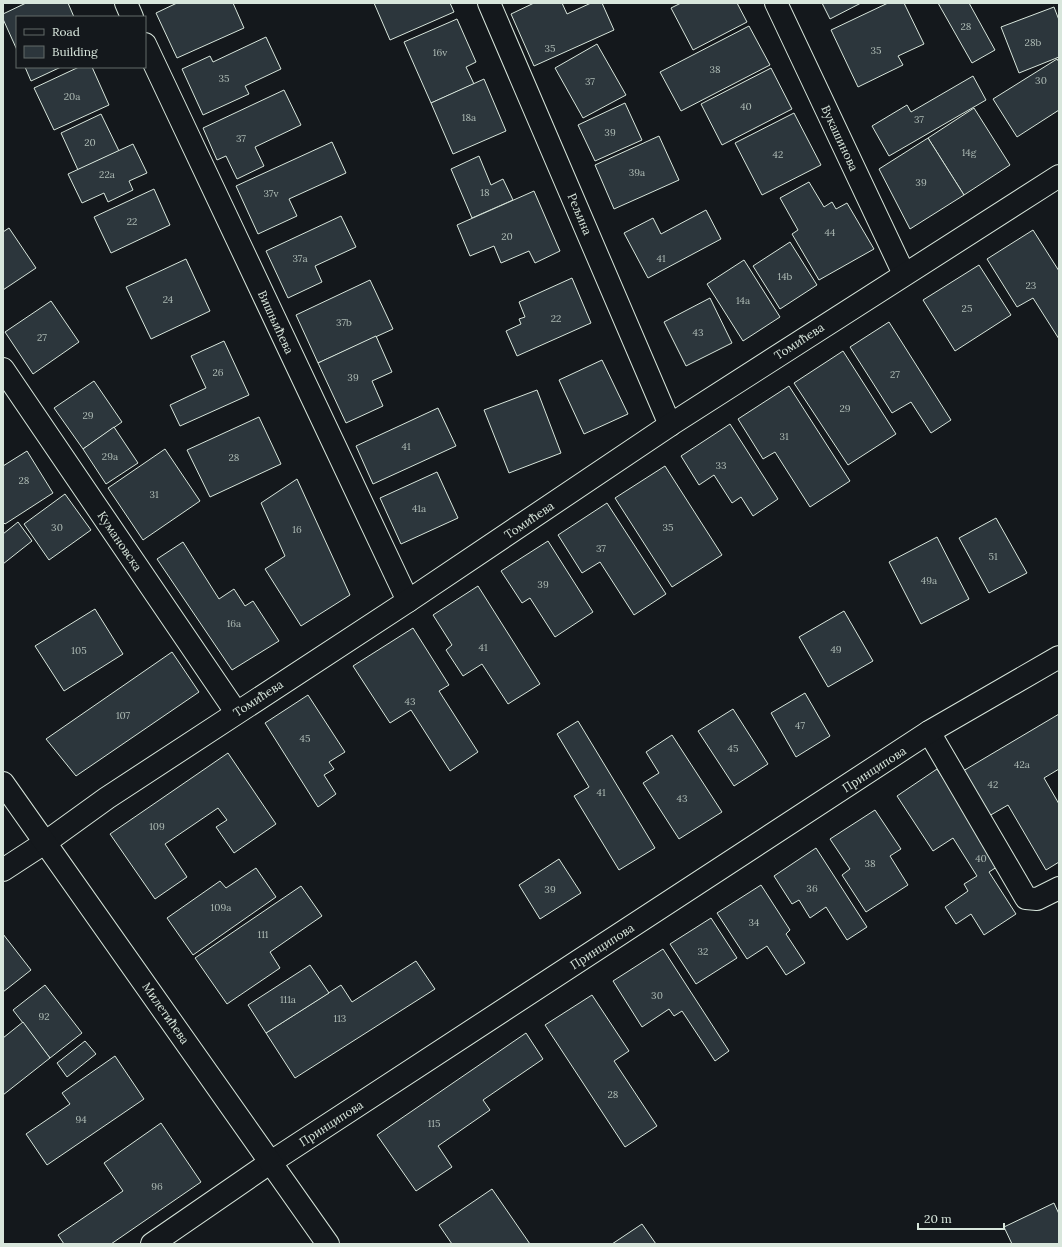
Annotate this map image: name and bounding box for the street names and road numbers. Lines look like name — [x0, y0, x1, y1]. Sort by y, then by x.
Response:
street label: Вукашинова — [818, 103, 862, 173]
street label: Рељина — [565, 191, 595, 237]
street label: Вишњићева — [255, 288, 297, 356]
street label: Томићева — [771, 319, 827, 363]
street label: Томићева — [501, 498, 557, 542]
street label: Кумановска — [94, 508, 146, 574]
street label: Томићева — [230, 676, 286, 720]
street label: Принципова — [839, 743, 909, 795]
street label: Принципова — [567, 920, 637, 972]
street label: Милетићева — [139, 979, 193, 1047]
street label: Принципова — [296, 1097, 366, 1149]

